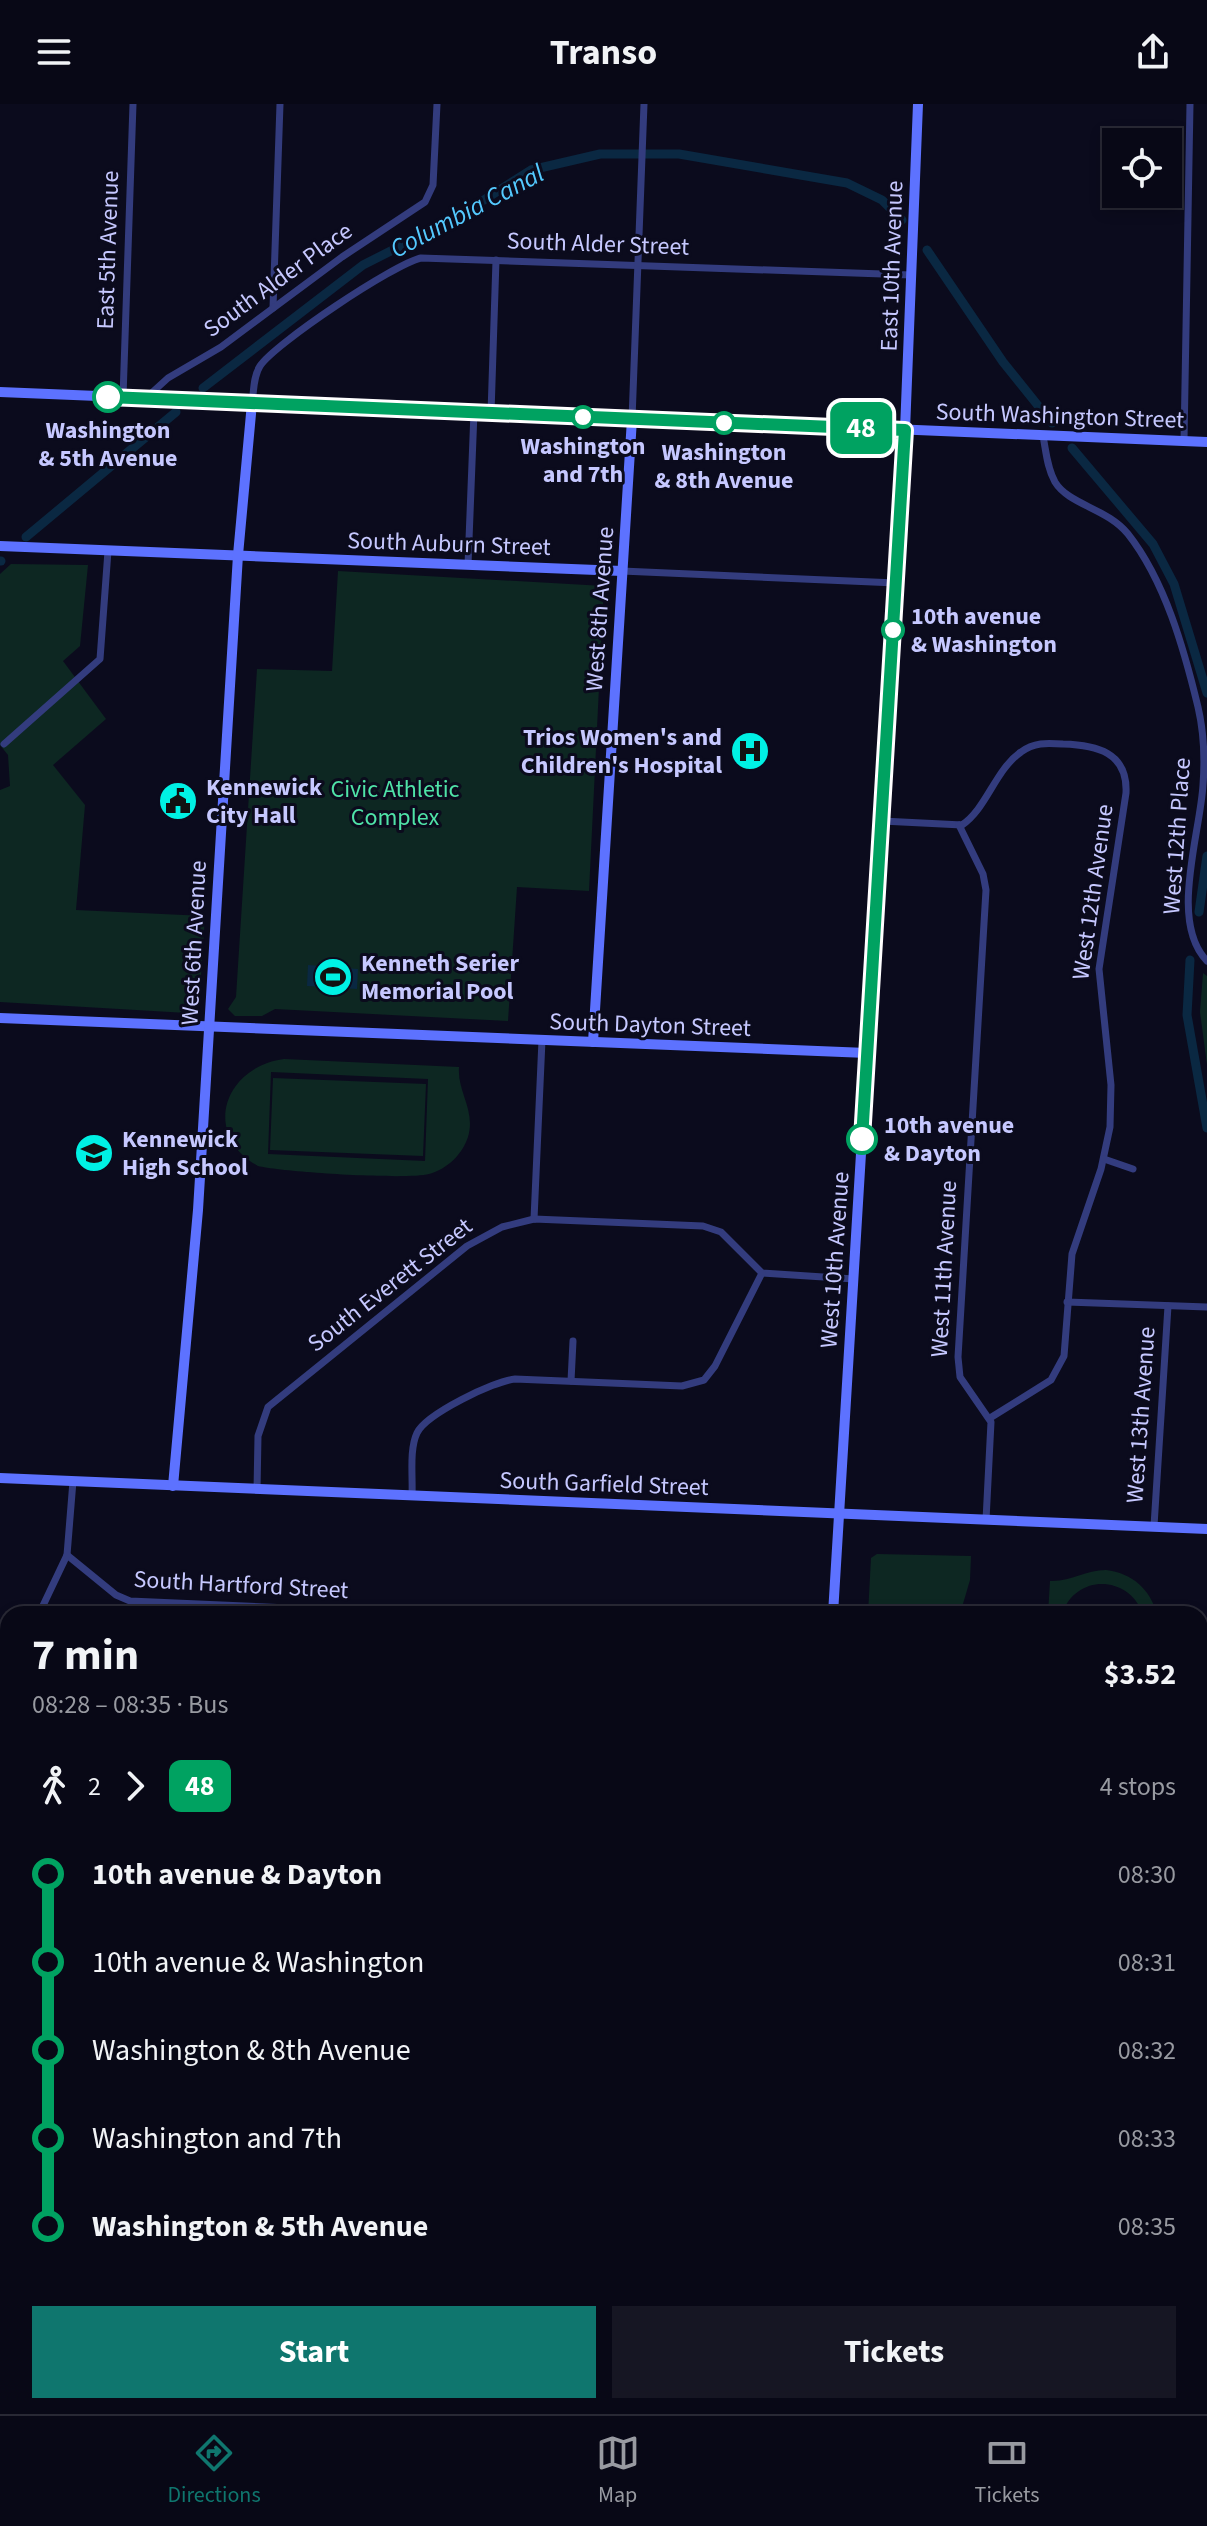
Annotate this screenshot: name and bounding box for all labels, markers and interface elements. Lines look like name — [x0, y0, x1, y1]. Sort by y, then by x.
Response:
text: Transo — [550, 27, 657, 78]
icon: menu — [32, 30, 76, 74]
icon: share — [1131, 30, 1175, 74]
map controls — [1102, 128, 1182, 208]
button: locate — [1102, 128, 1182, 208]
water label: Columbia Canal — [383, 155, 551, 267]
street label: East 5th Avenue — [88, 170, 128, 330]
street label: East 10th Avenue — [872, 180, 912, 352]
street label: South Alder Place — [196, 214, 360, 346]
street label: South Alder Street — [506, 223, 690, 265]
marker: Washington & 5th Avenue — [93, 382, 123, 412]
street label: South Washington Street — [935, 394, 1185, 438]
line badge: 48 — [825, 402, 897, 454]
marker: Washington and 7th — [572, 406, 594, 428]
text: 48 — [846, 408, 876, 448]
marker: Washington & 8th Avenue — [713, 412, 735, 434]
place label: Washington & 5th Avenue — [38, 413, 178, 476]
place label: Washington and 7th — [520, 429, 646, 492]
place label: Washington & 8th Avenue — [654, 435, 794, 498]
street label: South Auburn Street — [347, 523, 551, 565]
street label: West 8th Avenue — [577, 525, 623, 693]
place label: 10th avenue & Washington — [911, 599, 1057, 662]
marker: 10th avenue & Washington — [882, 619, 904, 641]
place label: Trios Women's and Children's Hospital — [521, 720, 722, 783]
hospital icon: Trios Women's and Children's Hospital — [729, 730, 771, 772]
street label: West 12th Place — [1154, 756, 1200, 916]
place label: Kennewick City Hall — [206, 770, 323, 833]
park label: Civic Athletic Complex — [330, 772, 460, 835]
public building icon: Kennewick City Hall — [157, 780, 199, 822]
street label: West 12th Avenue — [1063, 802, 1123, 982]
street label: West 6th Avenue — [172, 860, 216, 1026]
place label: Kenneth Serier Memorial Pool — [361, 946, 520, 1009]
sports icon: Kenneth Serier Memorial Pool — [312, 956, 354, 998]
street label: South Dayton Street — [549, 1004, 751, 1046]
place label: 10th avenue & Dayton — [884, 1108, 1014, 1171]
place label: Kennewick High School — [122, 1122, 248, 1185]
marker: 10th avenue & Dayton — [847, 1124, 877, 1154]
school or university icon: Kennewick High School — [73, 1132, 115, 1174]
street label: West 10th Avenue — [811, 1170, 859, 1350]
street label: West 11th Avenue — [922, 1180, 966, 1358]
street label: South Everett Street — [300, 1209, 480, 1361]
street label: West 13th Avenue — [1117, 1325, 1165, 1505]
street label: South Garfield Street — [499, 1463, 709, 1505]
street label: South Hartford Street — [133, 1562, 349, 1608]
text: 7 min — [32, 1624, 139, 1687]
text: $3.52 — [1104, 1653, 1176, 1696]
text: 08:28 – 08:35 · Bus — [32, 1686, 228, 1723]
icon: walk — [32, 1764, 76, 1808]
icon: forward — [113, 1764, 157, 1808]
text: 48 — [185, 1766, 215, 1806]
text: 2 — [88, 1768, 101, 1805]
text: 4 stops — [1100, 1768, 1176, 1805]
text: 10th avenue & Dayton — [92, 1853, 382, 1896]
text: 08:30 — [1118, 1856, 1176, 1893]
text: 10th avenue & Washington — [92, 1941, 424, 1984]
text: 08:31 — [1118, 1944, 1176, 1981]
text: Washington & 8th Avenue — [92, 2029, 411, 2072]
text: 08:32 — [1118, 2032, 1176, 2069]
text: Washington and 7th — [92, 2117, 342, 2160]
text: 08:33 — [1118, 2120, 1176, 2157]
text: Washington & 5th Avenue — [92, 2205, 428, 2248]
text: 08:35 — [1118, 2208, 1176, 2245]
button: Start — [32, 2306, 596, 2398]
button: Tickets — [612, 2306, 1176, 2398]
tab: Directions — [168, 2431, 261, 2511]
tab: Map — [596, 2431, 640, 2511]
tab: Tickets — [975, 2431, 1039, 2511]

